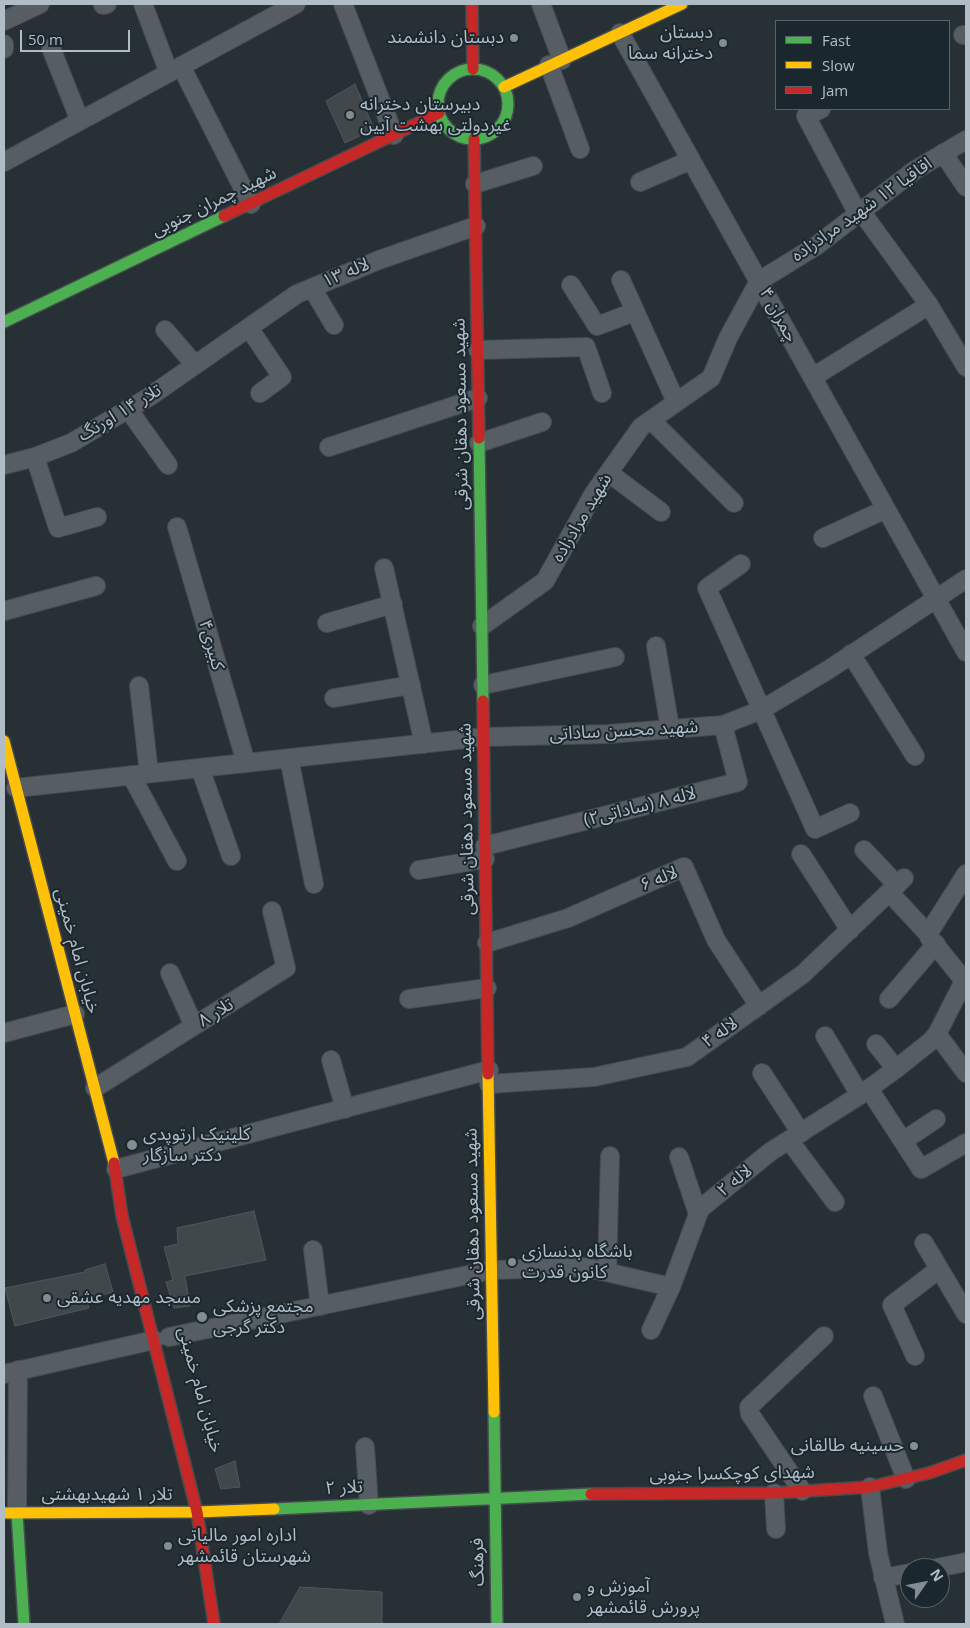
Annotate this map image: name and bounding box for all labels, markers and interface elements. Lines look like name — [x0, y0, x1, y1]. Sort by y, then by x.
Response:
scale bar — [22, 20, 132, 52]
legend — [775, 20, 950, 110]
place label: دبستان دخترانه سما — [628, 22, 713, 64]
place label: دبستان دانشمند — [387, 27, 504, 49]
text: 50 m — [28, 29, 63, 49]
text: Fast — [822, 30, 851, 50]
marker: دبستان دانشمند — [508, 32, 520, 44]
marker: دبستان دخترانه سما — [717, 37, 729, 49]
text: Slow — [822, 55, 855, 75]
text: Jam — [822, 80, 848, 100]
place label: دبیرستان دخترانه غیردولتی بهشت آیین — [360, 94, 511, 136]
marker: دبیرستان دخترانه غیردولتی بهشت آیین — [344, 109, 356, 121]
street label: اقاقیا ۱۲ شهید مرادزاده — [787, 153, 937, 267]
street label: شهید چمران جنوبی — [148, 162, 280, 242]
street label: لاله ۱۳ — [319, 253, 373, 293]
street label: چمران ۴ — [754, 284, 802, 346]
street label: شهید مسعود دهقان شرقی — [449, 318, 473, 510]
street label: تلار ۱۴ اورنگ — [74, 380, 166, 446]
street label: شهید مرادزاده — [547, 470, 617, 566]
street label: کبیری۴ — [194, 617, 228, 673]
street label: شهید محسن ساداتی — [549, 716, 699, 746]
street label: شهید مسعود دهقان شرقی — [455, 723, 479, 915]
street label: لاله ۸ (ساداتی۲) — [581, 783, 699, 831]
street label: لاله ۶ — [637, 862, 681, 896]
street label: خیابان امام خمینی — [50, 886, 104, 1016]
street label: تلار ۸ — [194, 994, 238, 1032]
street label: لاله ۴ — [698, 1013, 742, 1053]
place label: کلینیک ارتوپدی دکتر سازگار — [143, 1124, 251, 1166]
street label: شهید مسعود دهقان شرقی — [461, 1128, 485, 1320]
marker: کلینیک ارتوپدی دکتر سازگار — [125, 1138, 139, 1152]
street label: لاله ۲ — [713, 1160, 757, 1202]
place label: باشگاه بدنسازی کانون قدرت — [522, 1241, 633, 1284]
marker: باشگاه بدنسازی کانون قدرت — [506, 1256, 518, 1268]
place label: مسجد مهدیه عشقی — [57, 1287, 201, 1309]
marker: مسجد مهدیه عشقی — [41, 1292, 53, 1304]
place label: مجتمع پزشکی دکتر گرجی — [213, 1296, 314, 1338]
marker: مجتمع پزشکی دکتر گرجی — [195, 1310, 209, 1324]
street label: خیابان امام خمینی — [173, 1325, 227, 1455]
place label: حسینیه طالقانی — [791, 1435, 904, 1457]
marker: حسینیه طالقانی — [908, 1440, 920, 1452]
street label: شهدای کوچکسرا جنوبی — [649, 1462, 815, 1486]
street label: تلار ۲ — [325, 1476, 363, 1500]
street label: تلار ۱ شهیدبهشتی — [41, 1484, 173, 1506]
place label: اداره امور مالیاتی شهرستان قائمشهر — [178, 1525, 311, 1568]
street label: فرهنگ — [467, 1538, 489, 1586]
marker: اداره امور مالیاتی شهرستان قائمشهر — [162, 1540, 174, 1552]
north arrow — [900, 1558, 950, 1608]
text: N — [926, 1565, 948, 1585]
place label: آموزش و پرورش قائمشهر — [587, 1576, 700, 1618]
marker: آموزش و پرورش قائمشهر — [571, 1591, 583, 1603]

